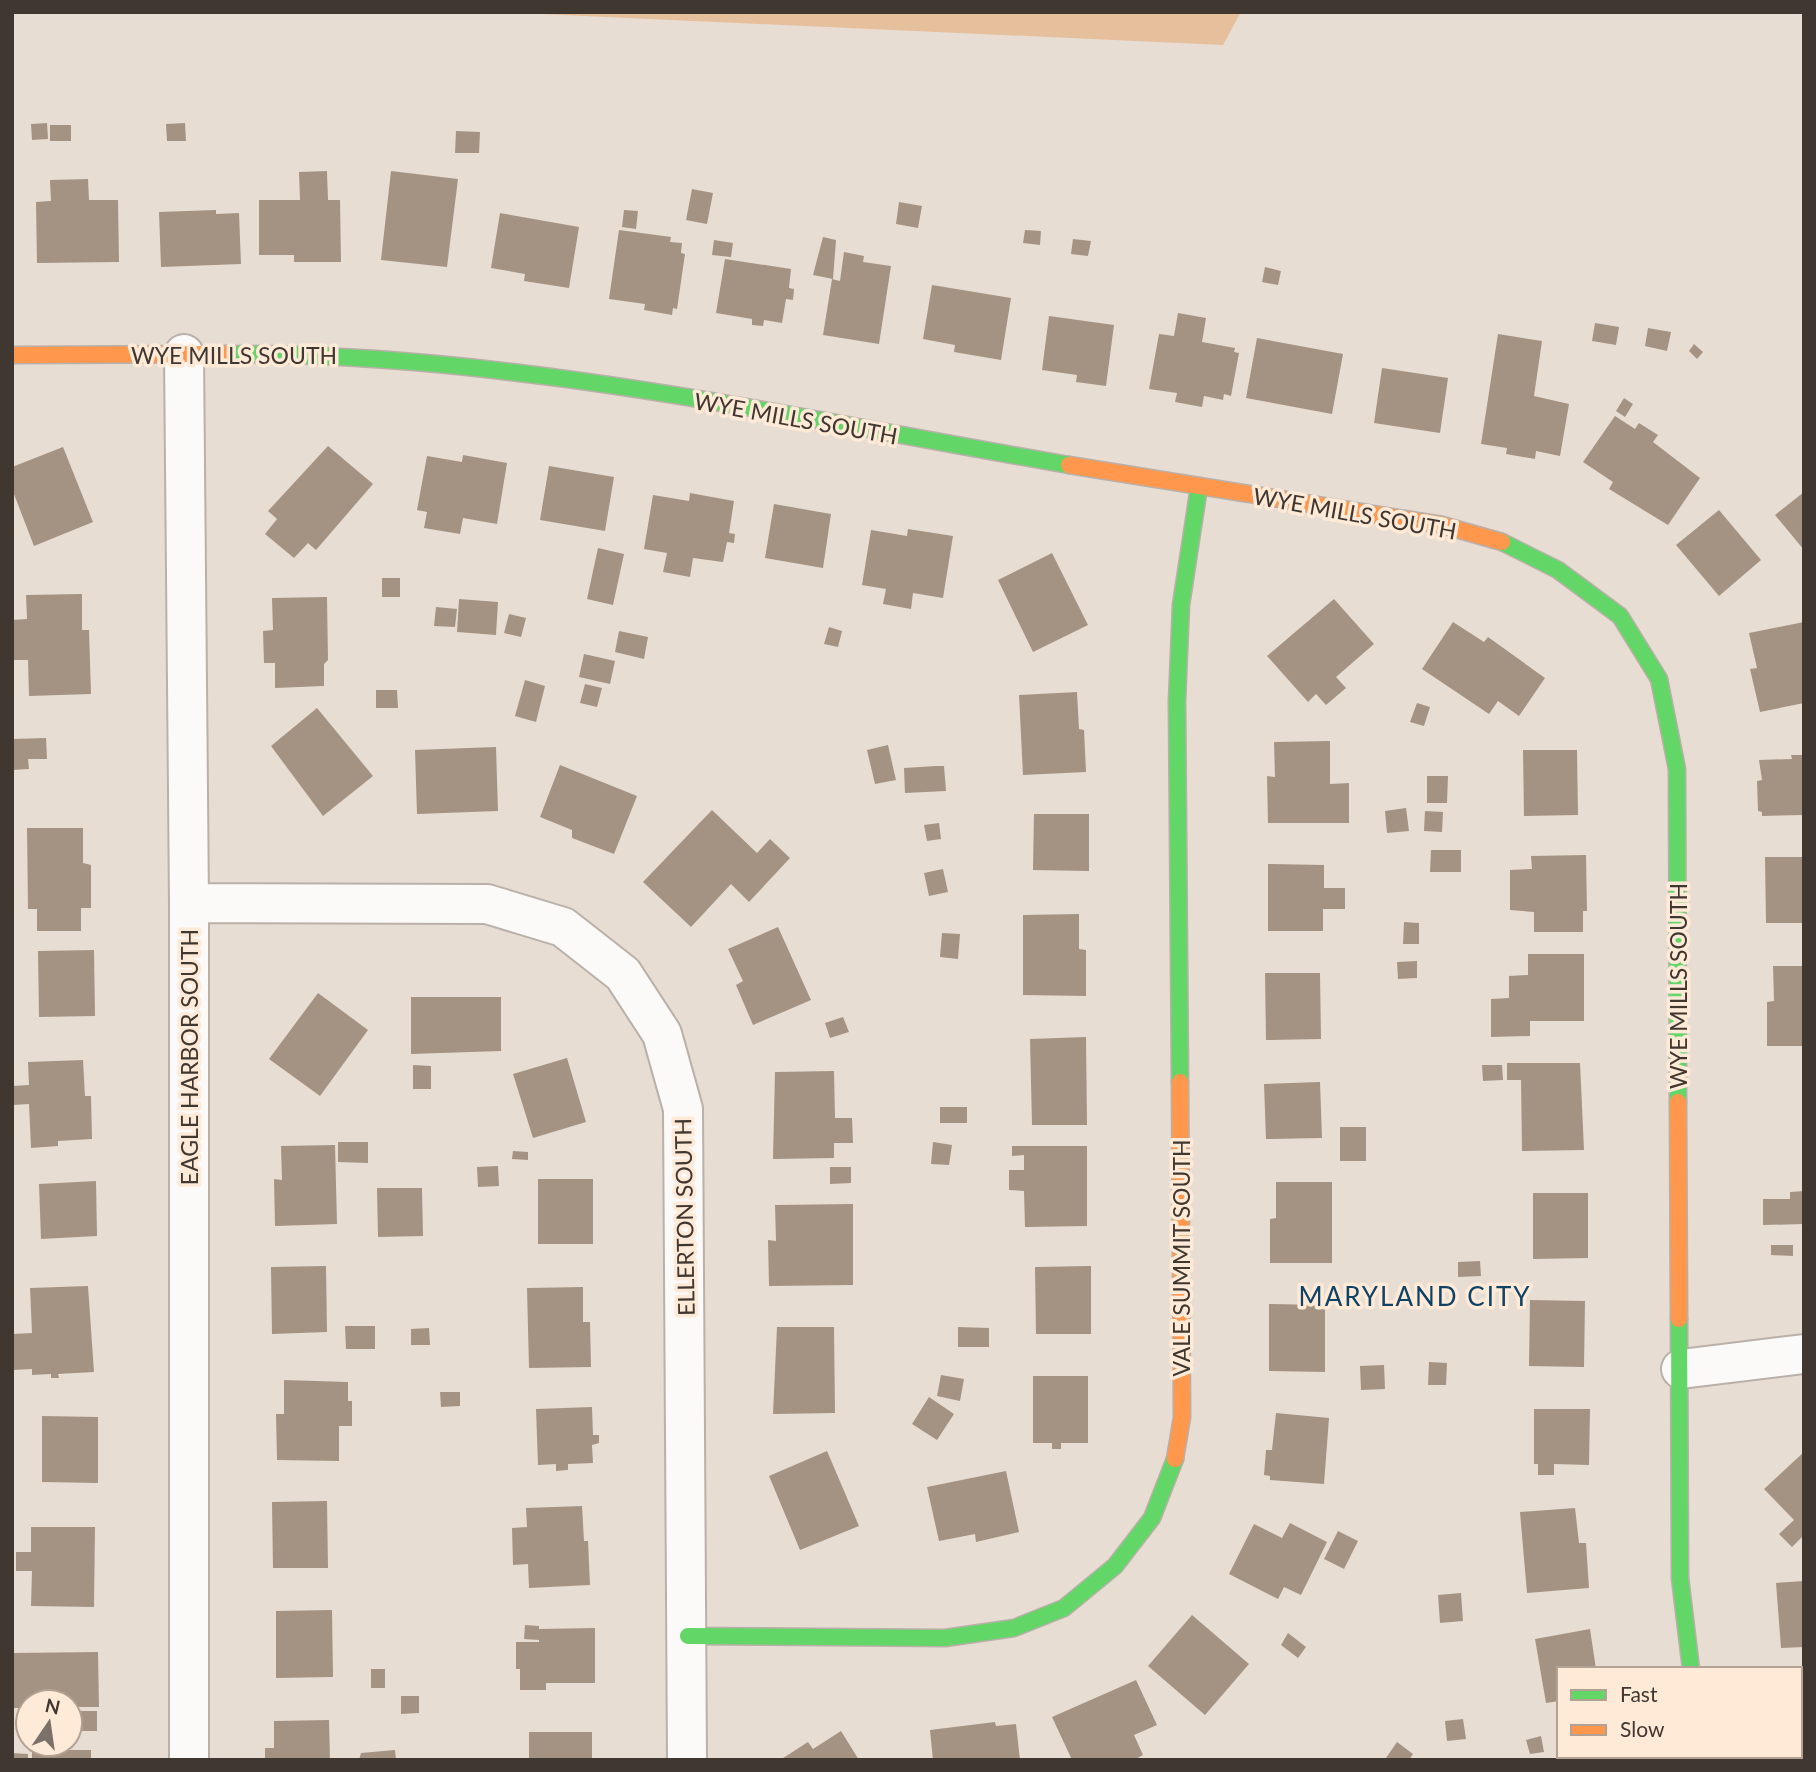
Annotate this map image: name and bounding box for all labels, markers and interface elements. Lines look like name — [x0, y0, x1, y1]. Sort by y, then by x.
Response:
street label: WYE MILLS SOUTH — [131, 341, 337, 369]
street label: WYE MILLS SOUTH — [692, 386, 900, 450]
street label: WYE MILLS SOUTH — [1251, 481, 1459, 545]
street label: WYE MILLS SOUTH — [1664, 883, 1692, 1089]
street label: EAGLE HARBOR SOUTH — [175, 929, 203, 1185]
street label: ELLERTON SOUTH — [668, 1118, 700, 1316]
street label: VALE SUMMIT SOUTH — [1167, 1139, 1195, 1377]
district label: MARYLAND CITY — [1299, 1280, 1532, 1312]
legend — [1557, 1667, 1802, 1758]
text: Fast — [1620, 1681, 1658, 1706]
north arrow — [14, 1688, 84, 1758]
text: N — [43, 1693, 63, 1719]
text: Slow — [1620, 1716, 1665, 1741]

